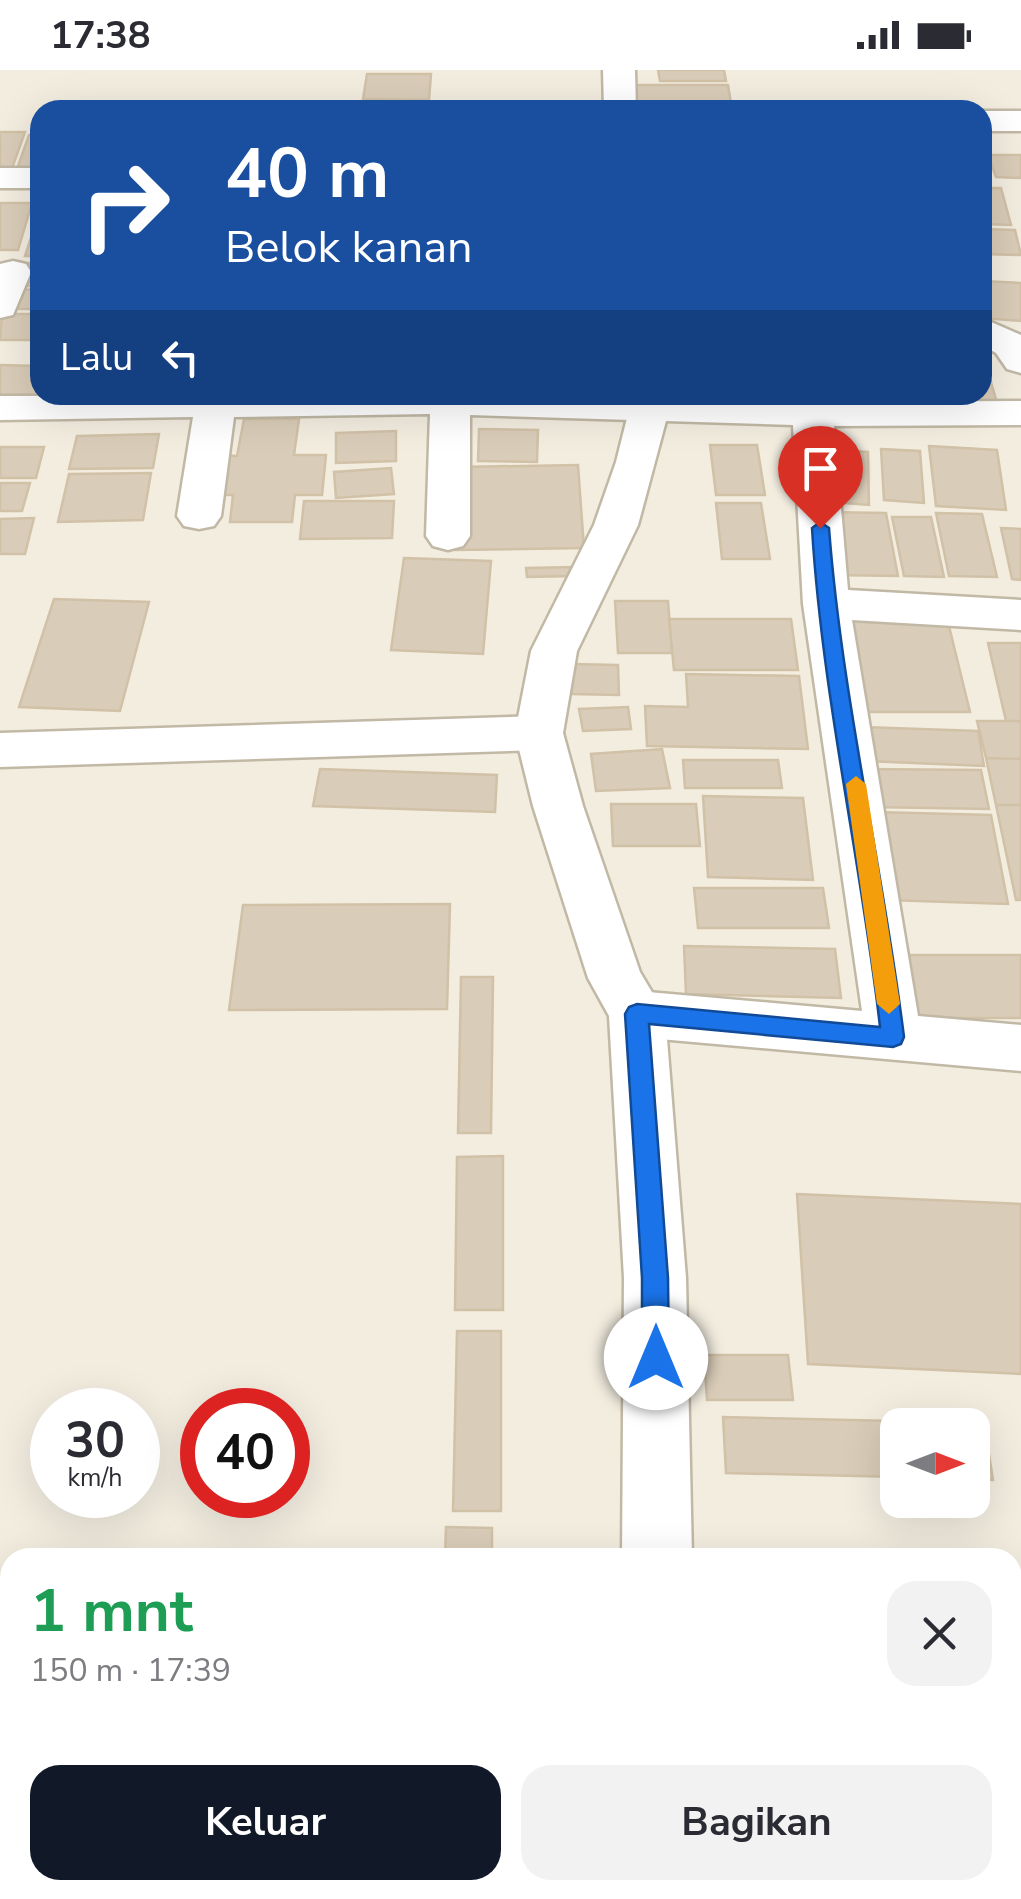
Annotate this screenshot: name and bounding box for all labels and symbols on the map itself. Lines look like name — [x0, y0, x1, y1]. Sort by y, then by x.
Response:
pin — [778, 426, 863, 529]
position arrow — [604, 1306, 708, 1410]
speed limit sign: 40 — [180, 1388, 310, 1518]
north arrow — [880, 1408, 990, 1518]

